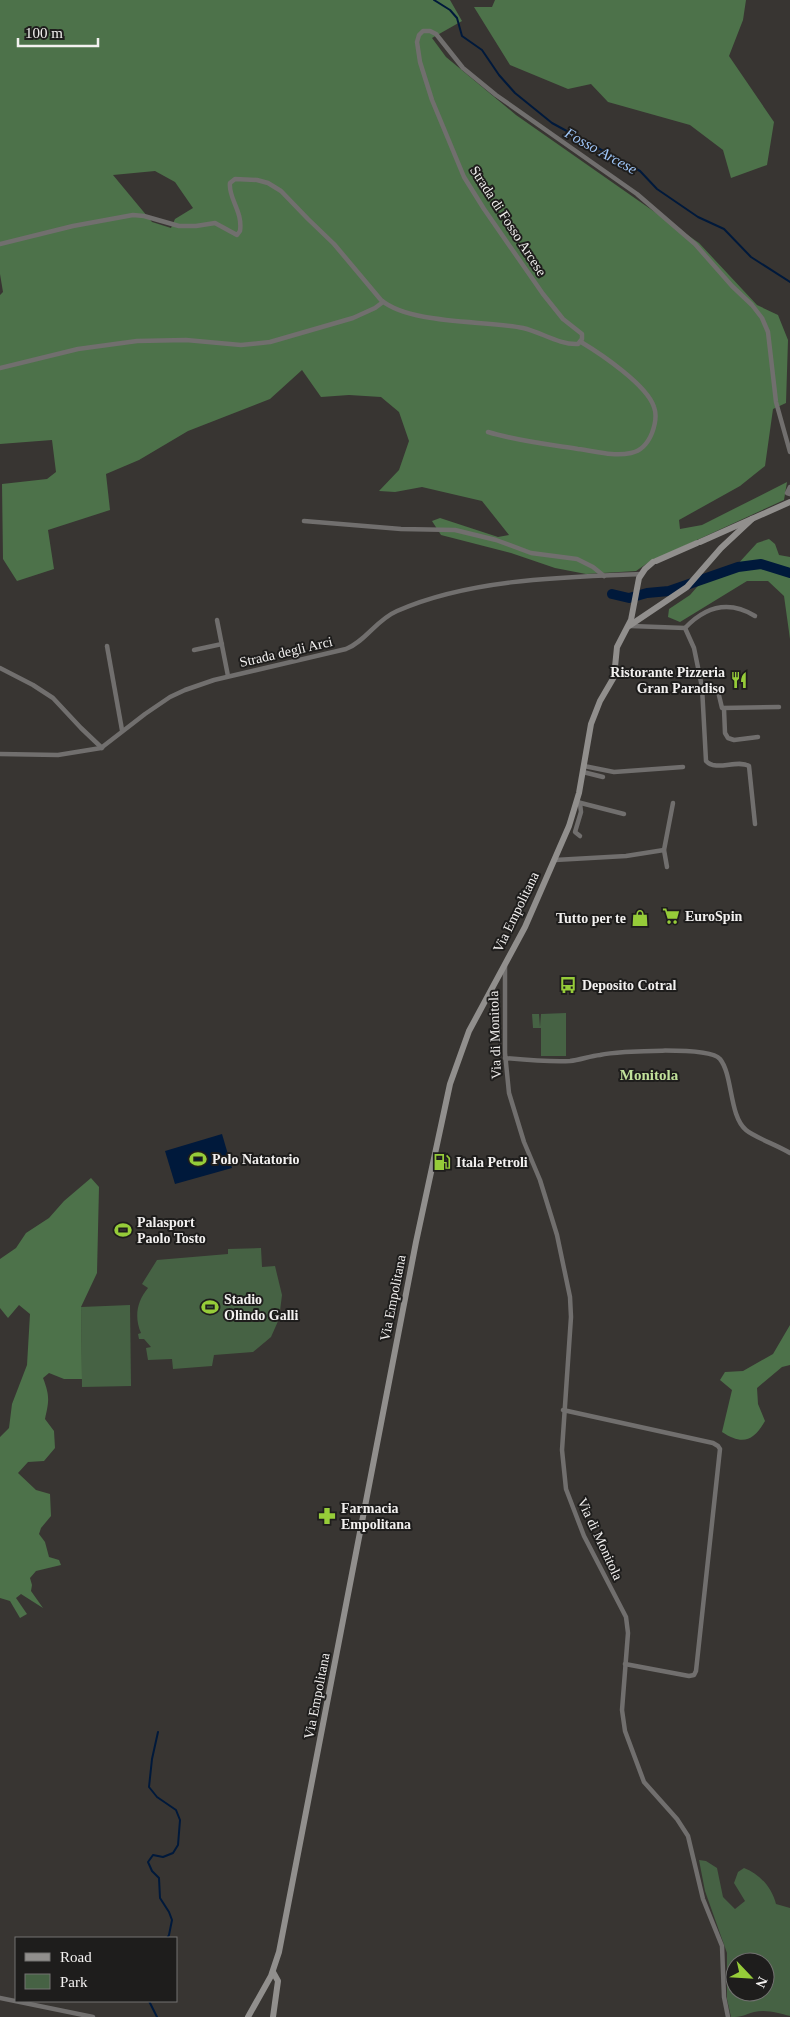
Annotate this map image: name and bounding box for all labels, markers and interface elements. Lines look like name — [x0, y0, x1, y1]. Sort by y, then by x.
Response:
scale bar — [18, 15, 98, 47]
text: 100 m — [25, 25, 63, 41]
water label: Fosso Arcese — [561, 124, 640, 177]
street label: Strada di Fosso Arcese — [467, 163, 549, 279]
street label: Strada degli Arci — [238, 634, 334, 670]
place label: Ristorante Pizzeria Gran Paradiso — [610, 665, 725, 696]
restaurant icon: Ristorante Pizzeria Gran Paradiso — [729, 670, 749, 690]
street label: Via Empolitana — [490, 869, 542, 955]
supermarket icon: EuroSpin — [661, 906, 681, 926]
shop icon: Tutto per te — [630, 908, 650, 928]
place label: EuroSpin — [685, 909, 743, 924]
place label: Tutto per te — [556, 911, 626, 926]
bus stop icon: Deposito Cotral — [558, 975, 578, 995]
place label: Deposito Cotral — [582, 978, 677, 993]
street label: Via di Monitola — [486, 990, 504, 1080]
district label: Monitola — [620, 1067, 679, 1083]
sports icon: Polo Natatorio — [188, 1149, 208, 1169]
place label: Polo Natatorio — [212, 1152, 299, 1167]
fuel station icon: Itala Petroli — [432, 1152, 452, 1172]
place label: Itala Petroli — [456, 1155, 528, 1170]
place label: Palasport Paolo Tosto — [137, 1215, 206, 1246]
sports icon: Palasport Paolo Tosto — [113, 1220, 133, 1240]
street label: Via Empolitana — [377, 1253, 409, 1342]
place label: Stadio Olindo Galli — [224, 1292, 298, 1323]
sports icon: Stadio Olindo Galli — [200, 1297, 220, 1317]
street label: Via di Monitola — [574, 1496, 626, 1583]
place label: Farmacia Empolitana — [341, 1501, 411, 1532]
pharmacy icon: Farmacia Empolitana — [317, 1506, 337, 1526]
street label: Via Empolitana — [301, 1651, 333, 1740]
legend — [15, 1937, 178, 2002]
text: Road — [60, 1949, 92, 1965]
north arrow — [725, 1952, 775, 2002]
text: Park — [60, 1974, 88, 1990]
text: N — [752, 1975, 770, 1990]

